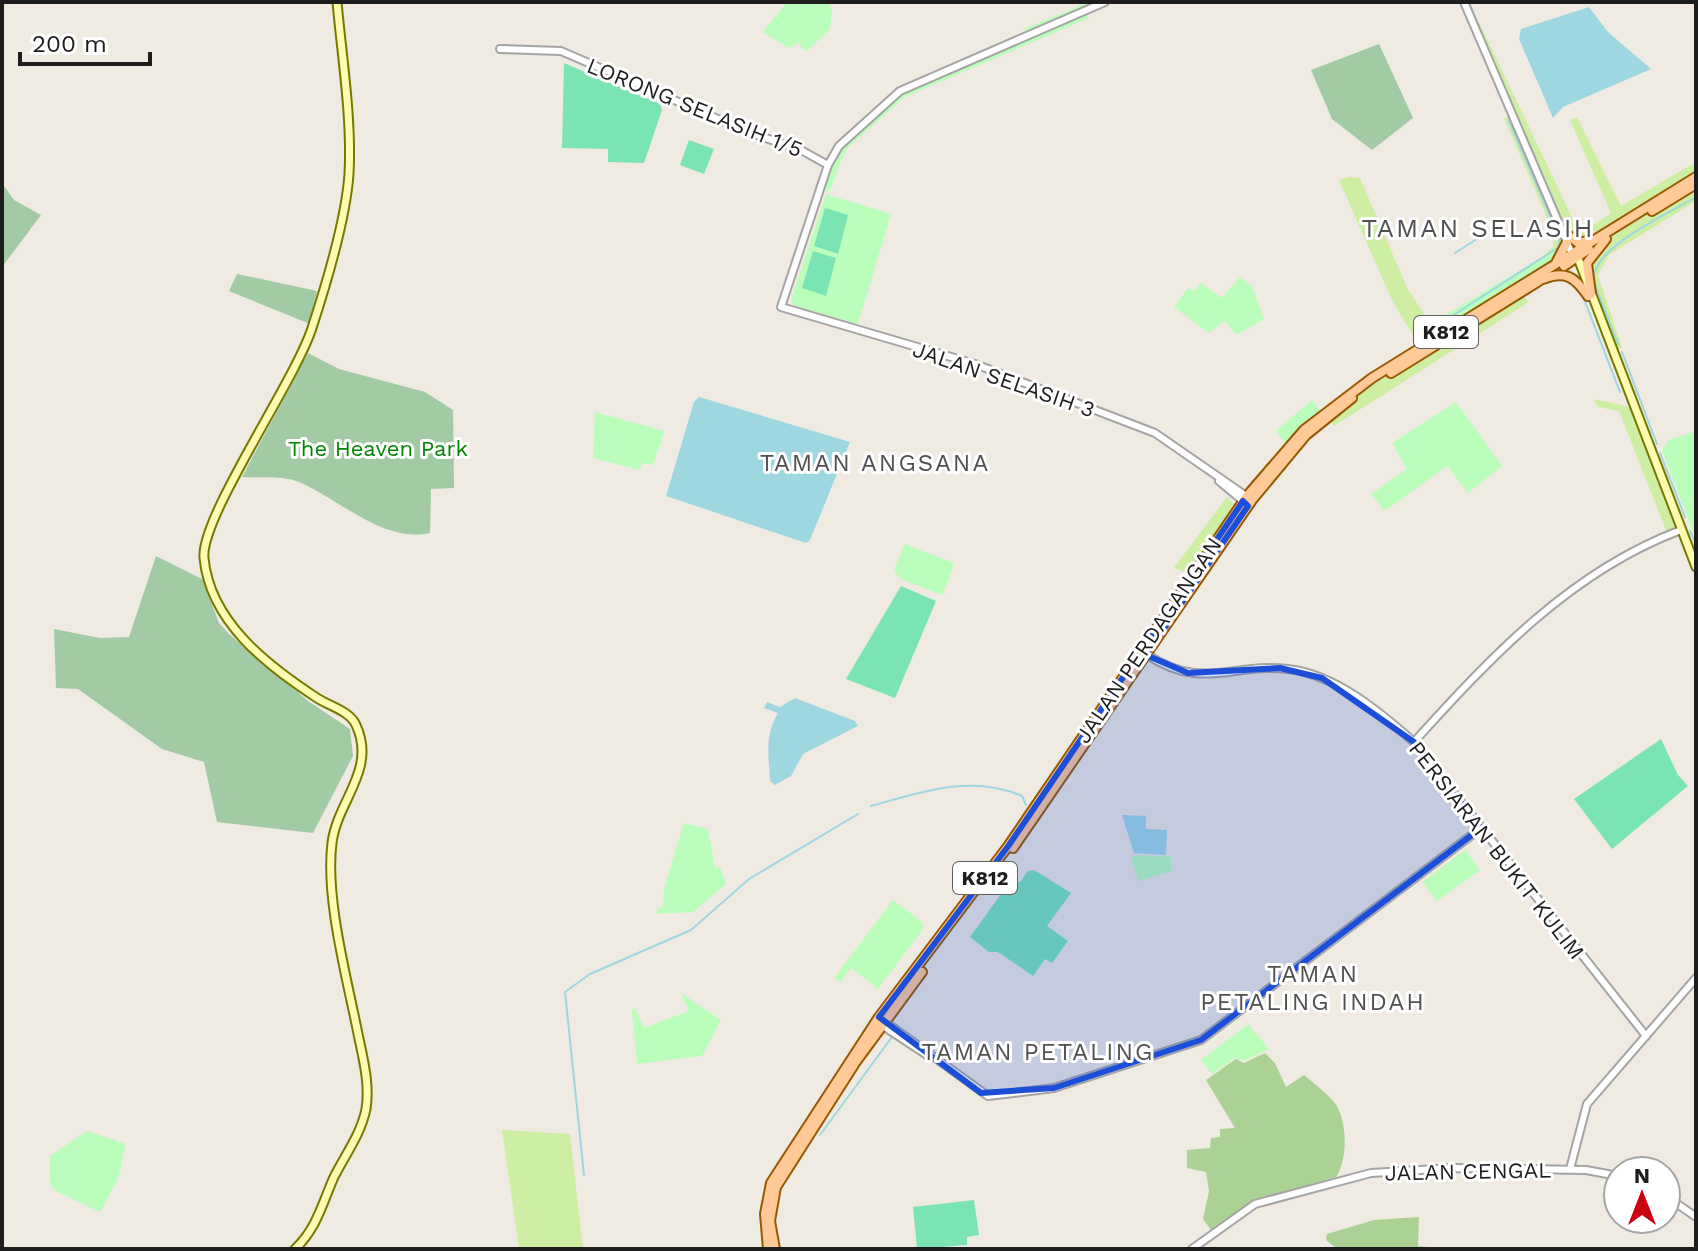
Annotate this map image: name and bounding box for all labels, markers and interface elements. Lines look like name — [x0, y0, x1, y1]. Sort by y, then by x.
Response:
scale bar — [20, 16, 150, 66]
text: 200 m — [32, 30, 107, 58]
street label: LORONG SELASIH 1/5 — [583, 53, 806, 162]
district label: TAMAN SELASIH — [1361, 213, 1595, 243]
road number: K812 — [1414, 316, 1478, 348]
street label: JALAN SELASIH 3 — [910, 337, 1098, 422]
park label: The Heaven Park — [288, 436, 468, 461]
district label: TAMAN ANGSANA — [760, 449, 990, 477]
street label: JALAN PERDAGANGAN — [1070, 533, 1227, 748]
street label: PERSIARAN BUKIT KULIM — [1404, 736, 1589, 964]
road number: K812 — [953, 862, 1017, 894]
district label: TAMAN PETALING INDAH — [1200, 960, 1426, 1016]
district label: TAMAN PETALING — [922, 1038, 1154, 1066]
north arrow — [1602, 1155, 1682, 1235]
street label: JALAN CENGAL — [1384, 1158, 1552, 1185]
text: N — [1634, 1163, 1650, 1188]

